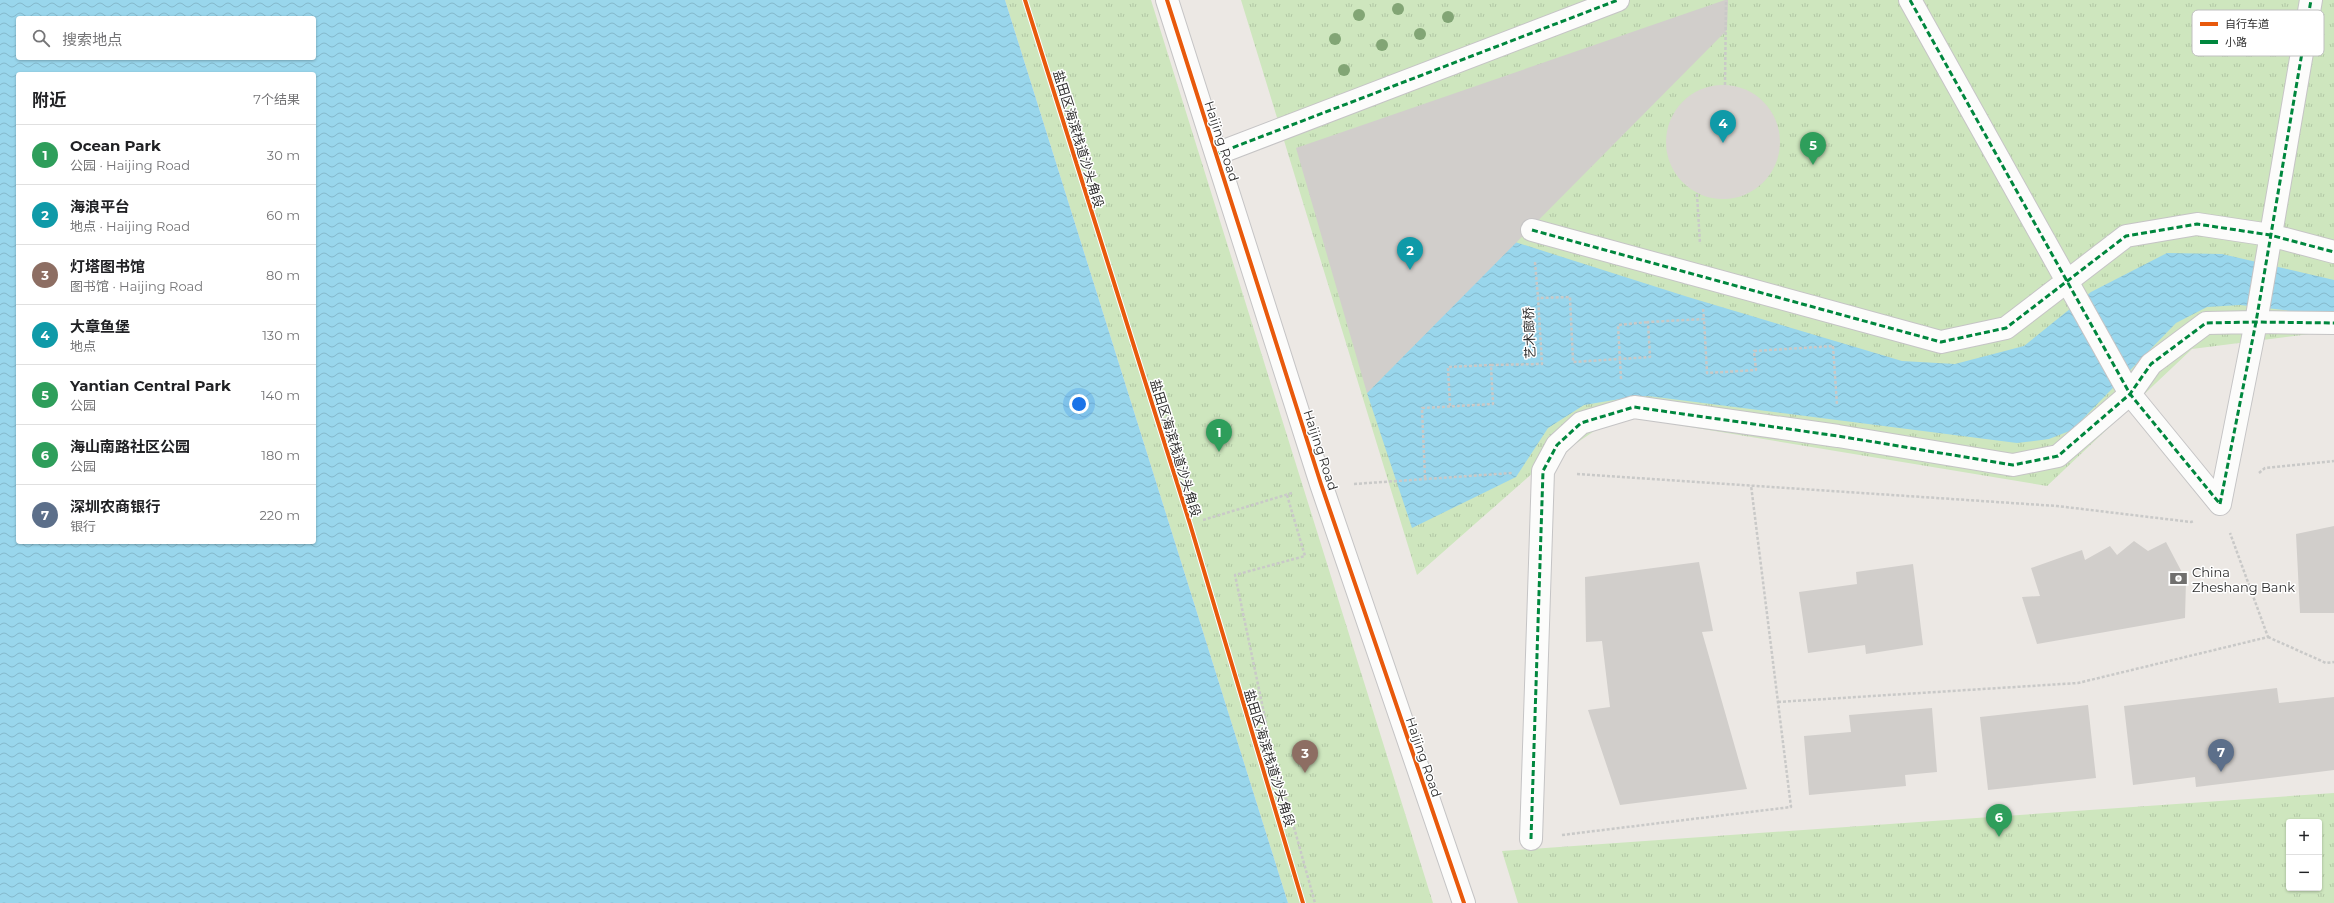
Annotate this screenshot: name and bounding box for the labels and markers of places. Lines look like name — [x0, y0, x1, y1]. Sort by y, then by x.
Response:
pin: 4 — [1710, 110, 1736, 143]
pin: 5 — [1800, 132, 1826, 165]
pin: 2 — [1397, 237, 1423, 270]
pin: 1 — [1206, 419, 1232, 452]
place label: China Zheshang Bank — [2192, 564, 2295, 595]
bank icon: China Zheshang Bank — [2169, 569, 2189, 589]
pin: 7 — [2208, 739, 2234, 772]
pin: 3 — [1292, 740, 1318, 773]
pin: 6 — [1986, 804, 2012, 837]

